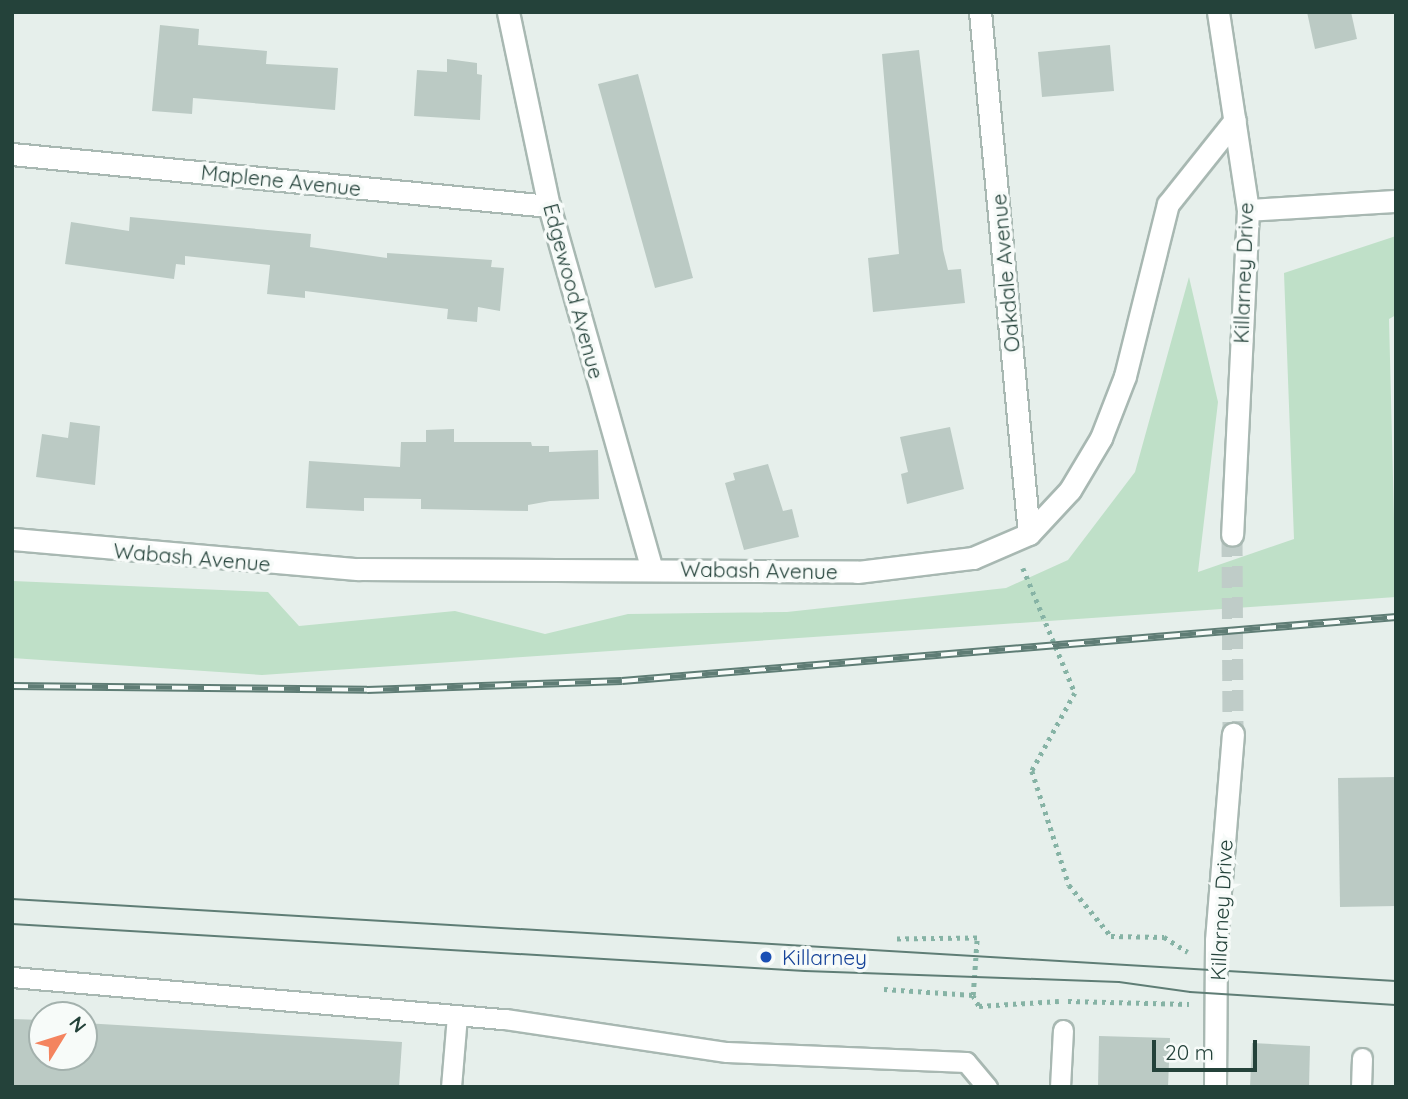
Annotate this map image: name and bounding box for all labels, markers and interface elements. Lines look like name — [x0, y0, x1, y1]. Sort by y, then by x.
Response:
street label: Maplene Avenue — [200, 159, 362, 201]
street label: Oakdale Avenue — [986, 193, 1024, 353]
street label: Edgewood Avenue — [538, 201, 610, 381]
street label: Killarney Drive — [1228, 202, 1258, 344]
street label: Wabash Avenue — [112, 538, 272, 576]
street label: Wabash Avenue — [680, 556, 838, 584]
street label: Killarney Drive — [1205, 839, 1237, 981]
place label: Killarney — [782, 944, 867, 970]
marker: Killarney — [756, 947, 776, 967]
north arrow — [28, 1001, 98, 1071]
text: N — [64, 1011, 92, 1037]
scale bar — [1156, 1026, 1261, 1070]
text: 20 m — [1165, 1039, 1214, 1065]

